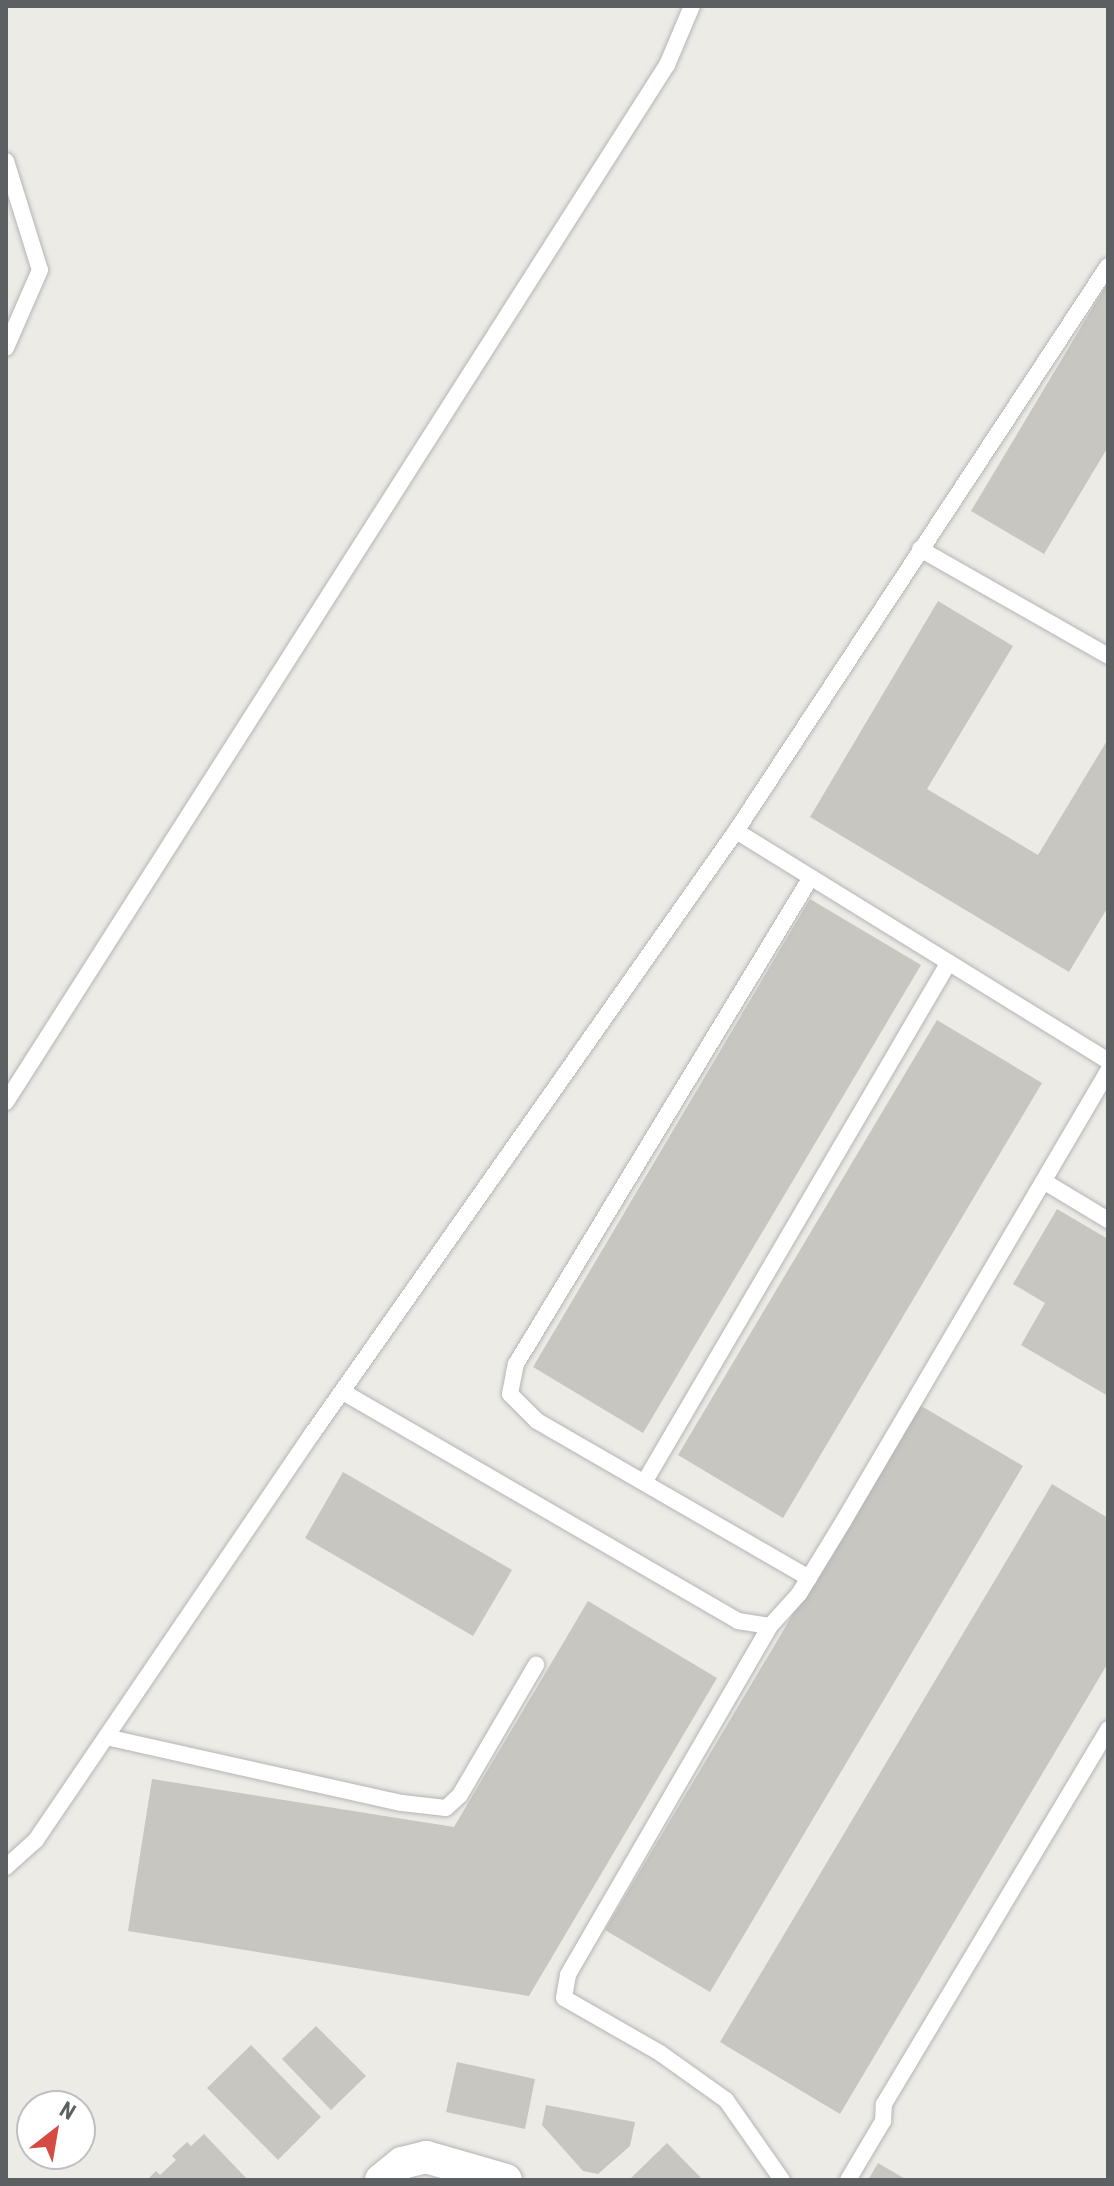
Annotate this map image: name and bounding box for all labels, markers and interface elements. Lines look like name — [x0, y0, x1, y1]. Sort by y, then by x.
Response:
north arrow — [16, 2090, 96, 2170]
text: N — [55, 2097, 80, 2125]

